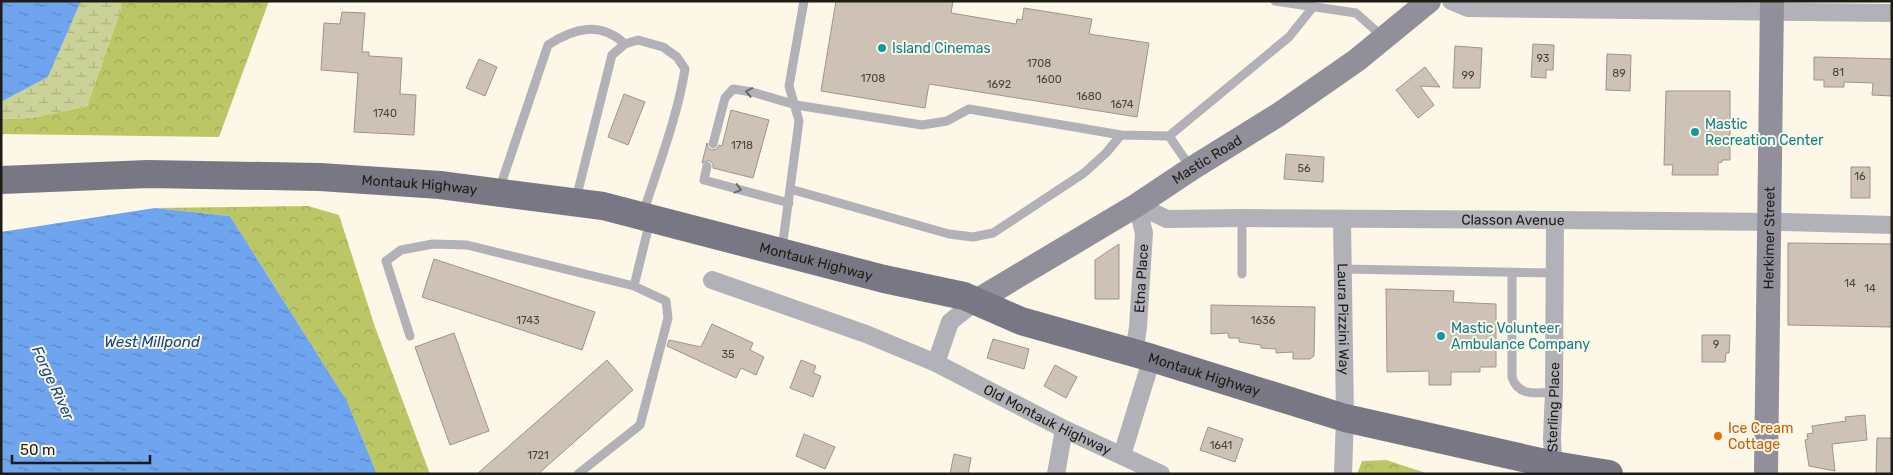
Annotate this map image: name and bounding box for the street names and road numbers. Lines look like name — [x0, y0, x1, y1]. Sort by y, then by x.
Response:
street label: Mastic Road — [1169, 131, 1245, 188]
street label: Montauk Highway — [361, 171, 479, 198]
street label: Herkimer Street — [1760, 186, 1778, 290]
street label: Classon Avenue — [1461, 211, 1565, 229]
street label: Montauk Highway — [758, 239, 875, 284]
street label: Etna Place — [1130, 243, 1152, 313]
street label: Laura Pizzini Way — [1334, 263, 1353, 375]
street label: Montauk Highway — [1146, 349, 1263, 400]
street label: Sterling Place — [1543, 362, 1563, 453]
street label: Old Montauk Highway — [981, 380, 1115, 458]

